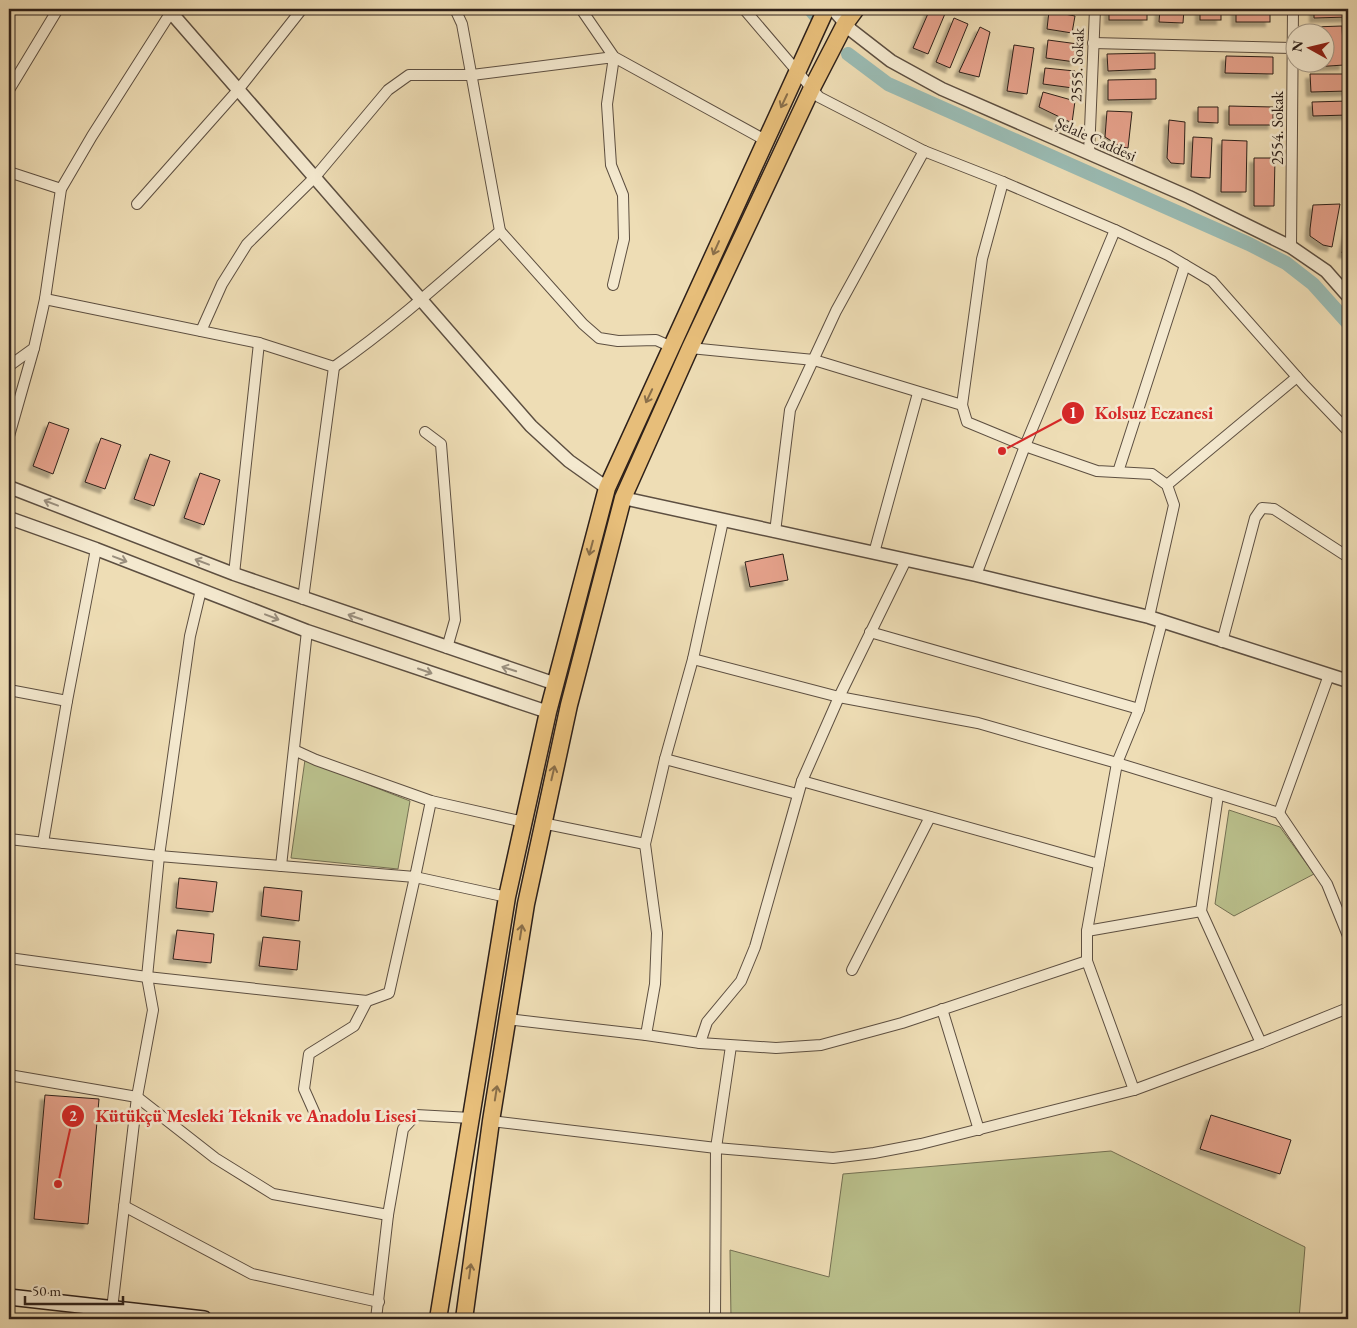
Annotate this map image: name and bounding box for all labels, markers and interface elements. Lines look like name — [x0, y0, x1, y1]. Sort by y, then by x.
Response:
north arrow — [1284, 22, 1334, 72]
street label: 2555. Sokak — [1065, 27, 1089, 102]
text: N — [1287, 39, 1307, 53]
street label: 2554. Sokak — [1267, 90, 1288, 165]
one-way arrow — [778, 93, 788, 108]
street label: Şelale Caddesi — [1052, 112, 1140, 166]
one-way arrow — [711, 240, 720, 255]
one-way arrow — [643, 388, 653, 403]
callout: Kolsuz Eczanesi — [1060, 396, 1224, 429]
text: Kolsuz Eczanesi — [1095, 401, 1214, 424]
text: 1 — [1069, 403, 1077, 422]
one-way arrow — [44, 498, 59, 507]
one-way arrow — [586, 539, 596, 555]
one-way arrow — [112, 555, 127, 564]
one-way arrow — [195, 557, 211, 566]
one-way arrow — [348, 612, 364, 621]
one-way arrow — [264, 613, 279, 622]
one-way arrow — [502, 664, 518, 673]
one-way arrow — [417, 666, 433, 676]
one-way arrow — [549, 766, 558, 782]
one-way arrow — [516, 925, 526, 941]
one-way arrow — [491, 1085, 501, 1101]
callout: Kütükçü Mesleki Teknik ve Anadolu Lisesi — [60, 1099, 426, 1132]
text: Kütükçü Mesleki Teknik ve Anadolu Lisesi — [96, 1104, 417, 1127]
text: 2 — [69, 1106, 77, 1125]
one-way arrow — [465, 1263, 475, 1279]
scale bar — [25, 1273, 122, 1305]
text: 50 m — [32, 1281, 61, 1300]

